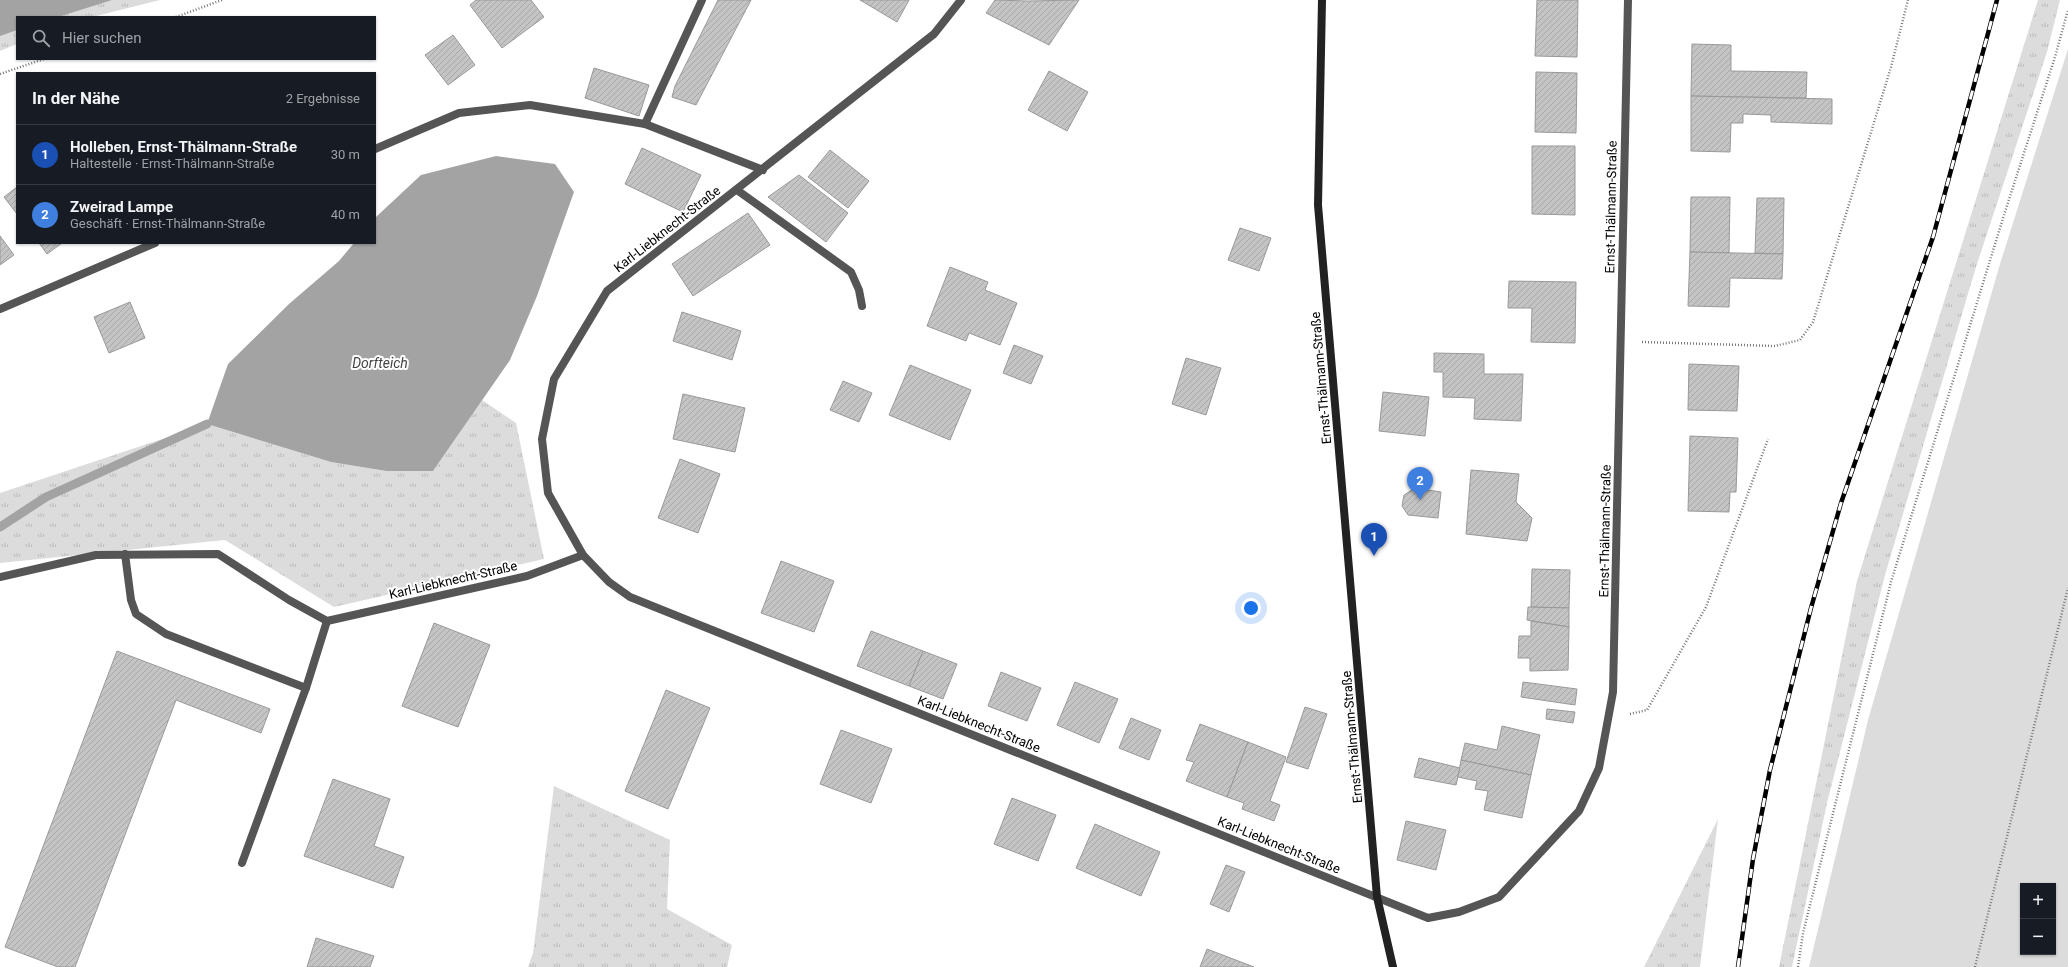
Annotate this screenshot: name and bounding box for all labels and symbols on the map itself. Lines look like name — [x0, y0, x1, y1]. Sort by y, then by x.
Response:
street label: Ernst-Thälmann-Straße — [1602, 140, 1620, 274]
street label: Karl-Liebknecht-Straße — [611, 183, 723, 275]
street label: Ernst-Thälmann-Straße — [1308, 311, 1334, 445]
water label: Dorfteich — [352, 355, 408, 371]
street label: Ernst-Thälmann-Straße — [1596, 464, 1614, 598]
pin: 2 — [1407, 467, 1433, 500]
pin: 1 — [1361, 523, 1387, 556]
street label: Karl-Liebknecht-Straße — [387, 558, 519, 602]
your location — [1241, 598, 1261, 618]
street label: Ernst-Thälmann-Straße — [1339, 670, 1365, 804]
street label: Karl-Liebknecht-Straße — [915, 693, 1043, 756]
street label: Karl-Liebknecht-Straße — [1215, 814, 1343, 877]

